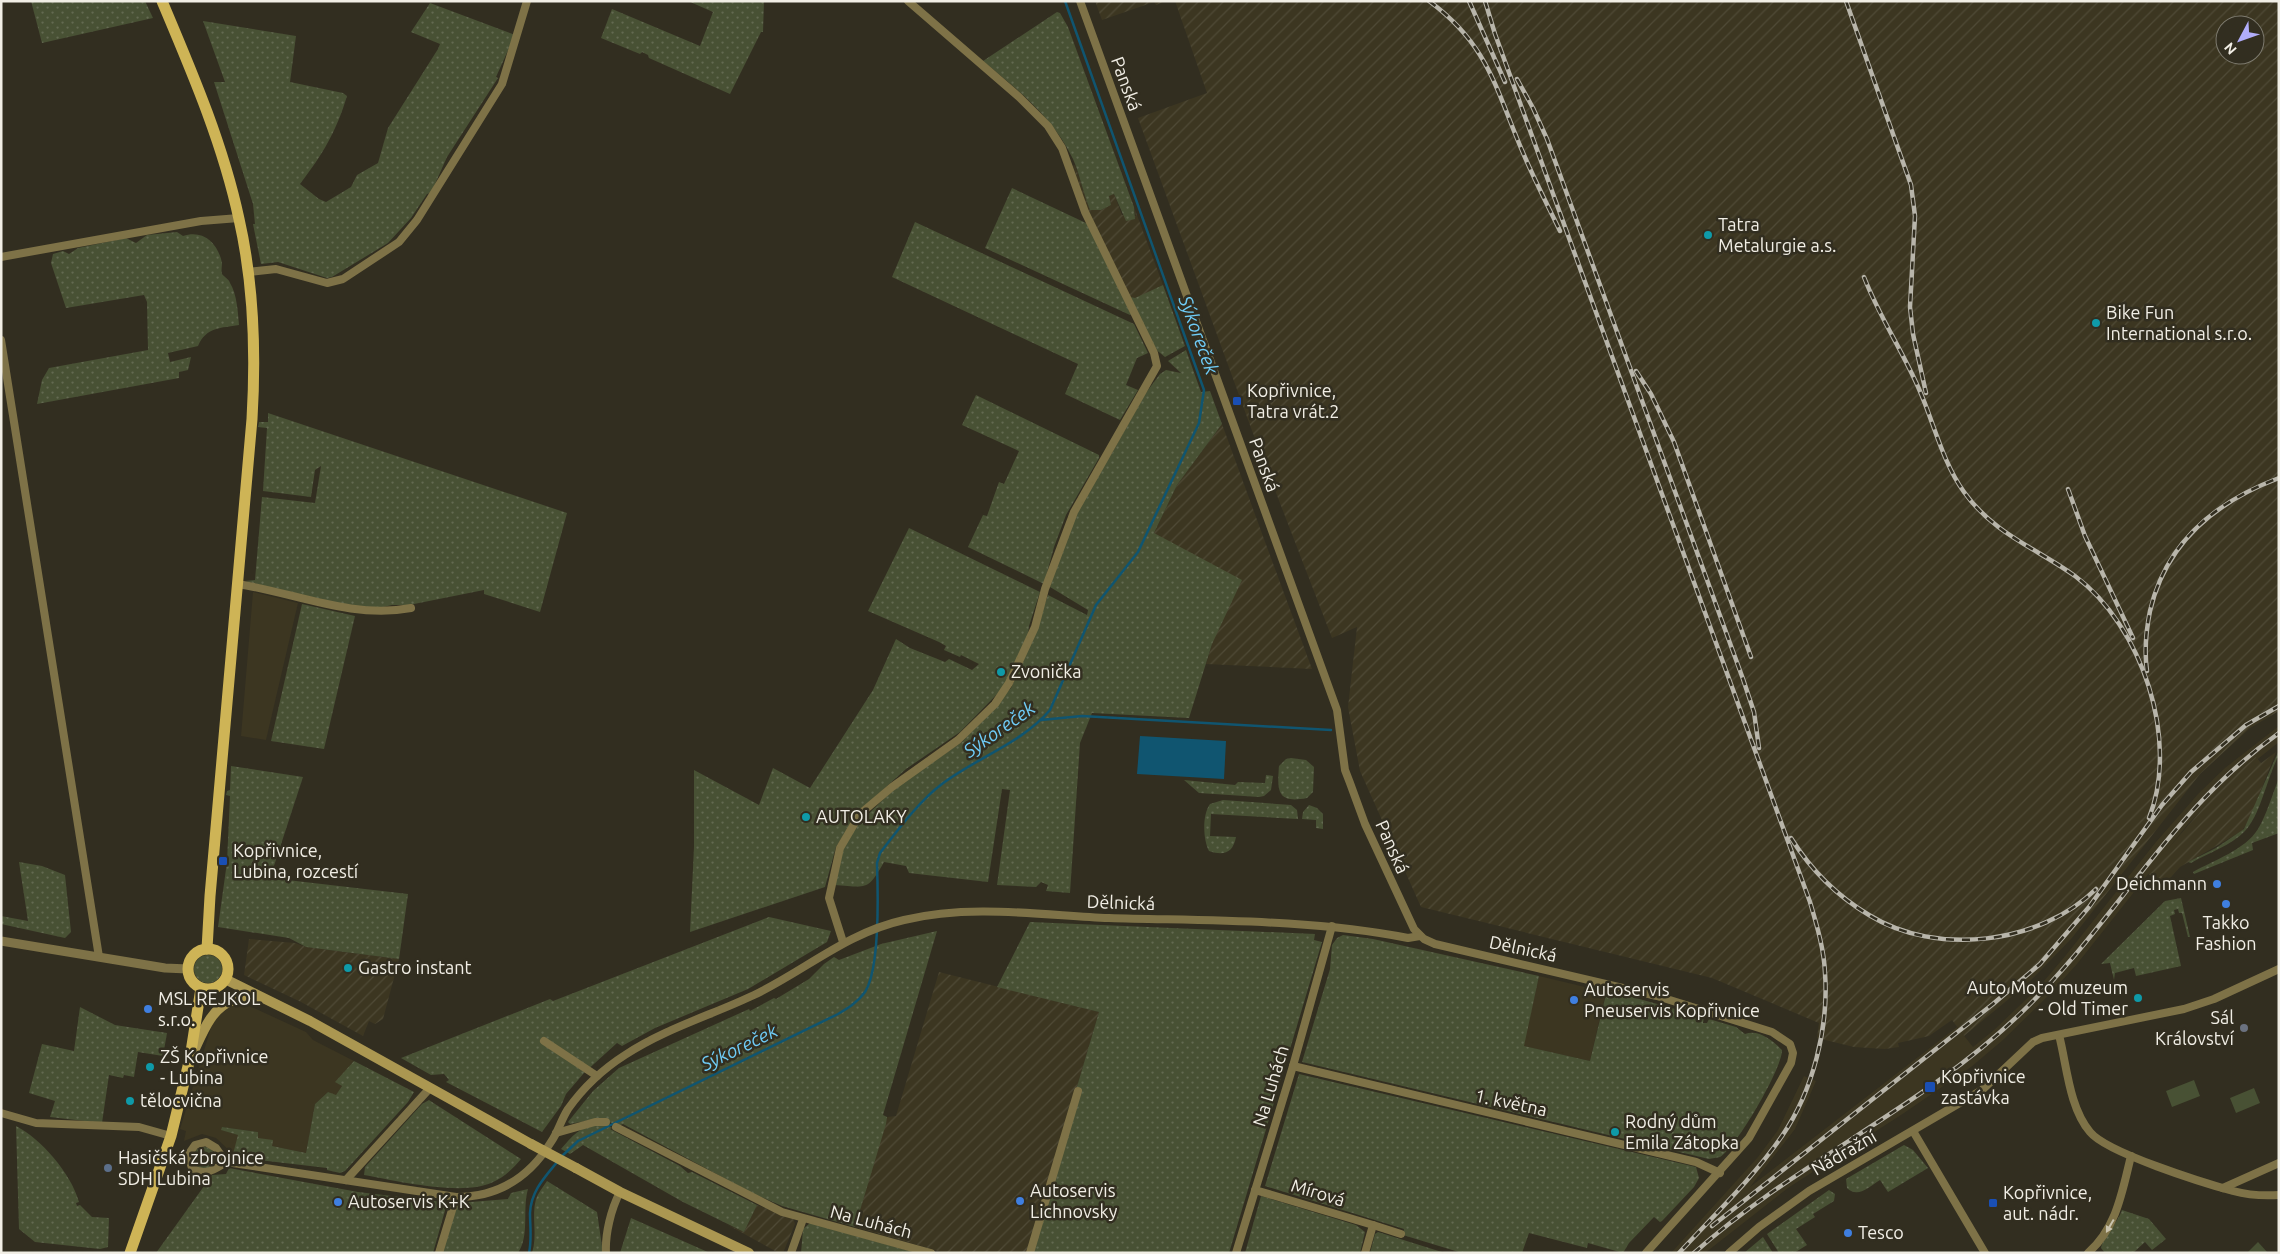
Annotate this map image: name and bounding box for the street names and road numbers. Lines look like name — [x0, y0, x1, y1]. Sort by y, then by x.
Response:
street label: Panská — [1108, 54, 1146, 114]
street label: Panská — [1246, 435, 1284, 495]
street label: Panská — [1372, 817, 1413, 876]
street label: Dělnická — [1086, 891, 1156, 913]
street label: Dělnická — [1488, 931, 1559, 965]
street label: Na Luhách — [1248, 1043, 1292, 1129]
street label: 1. května — [1473, 1085, 1549, 1119]
street label: Nádražní — [1807, 1125, 1880, 1179]
street label: Mírová — [1289, 1174, 1348, 1210]
street label: Na Luhách — [828, 1201, 914, 1242]

